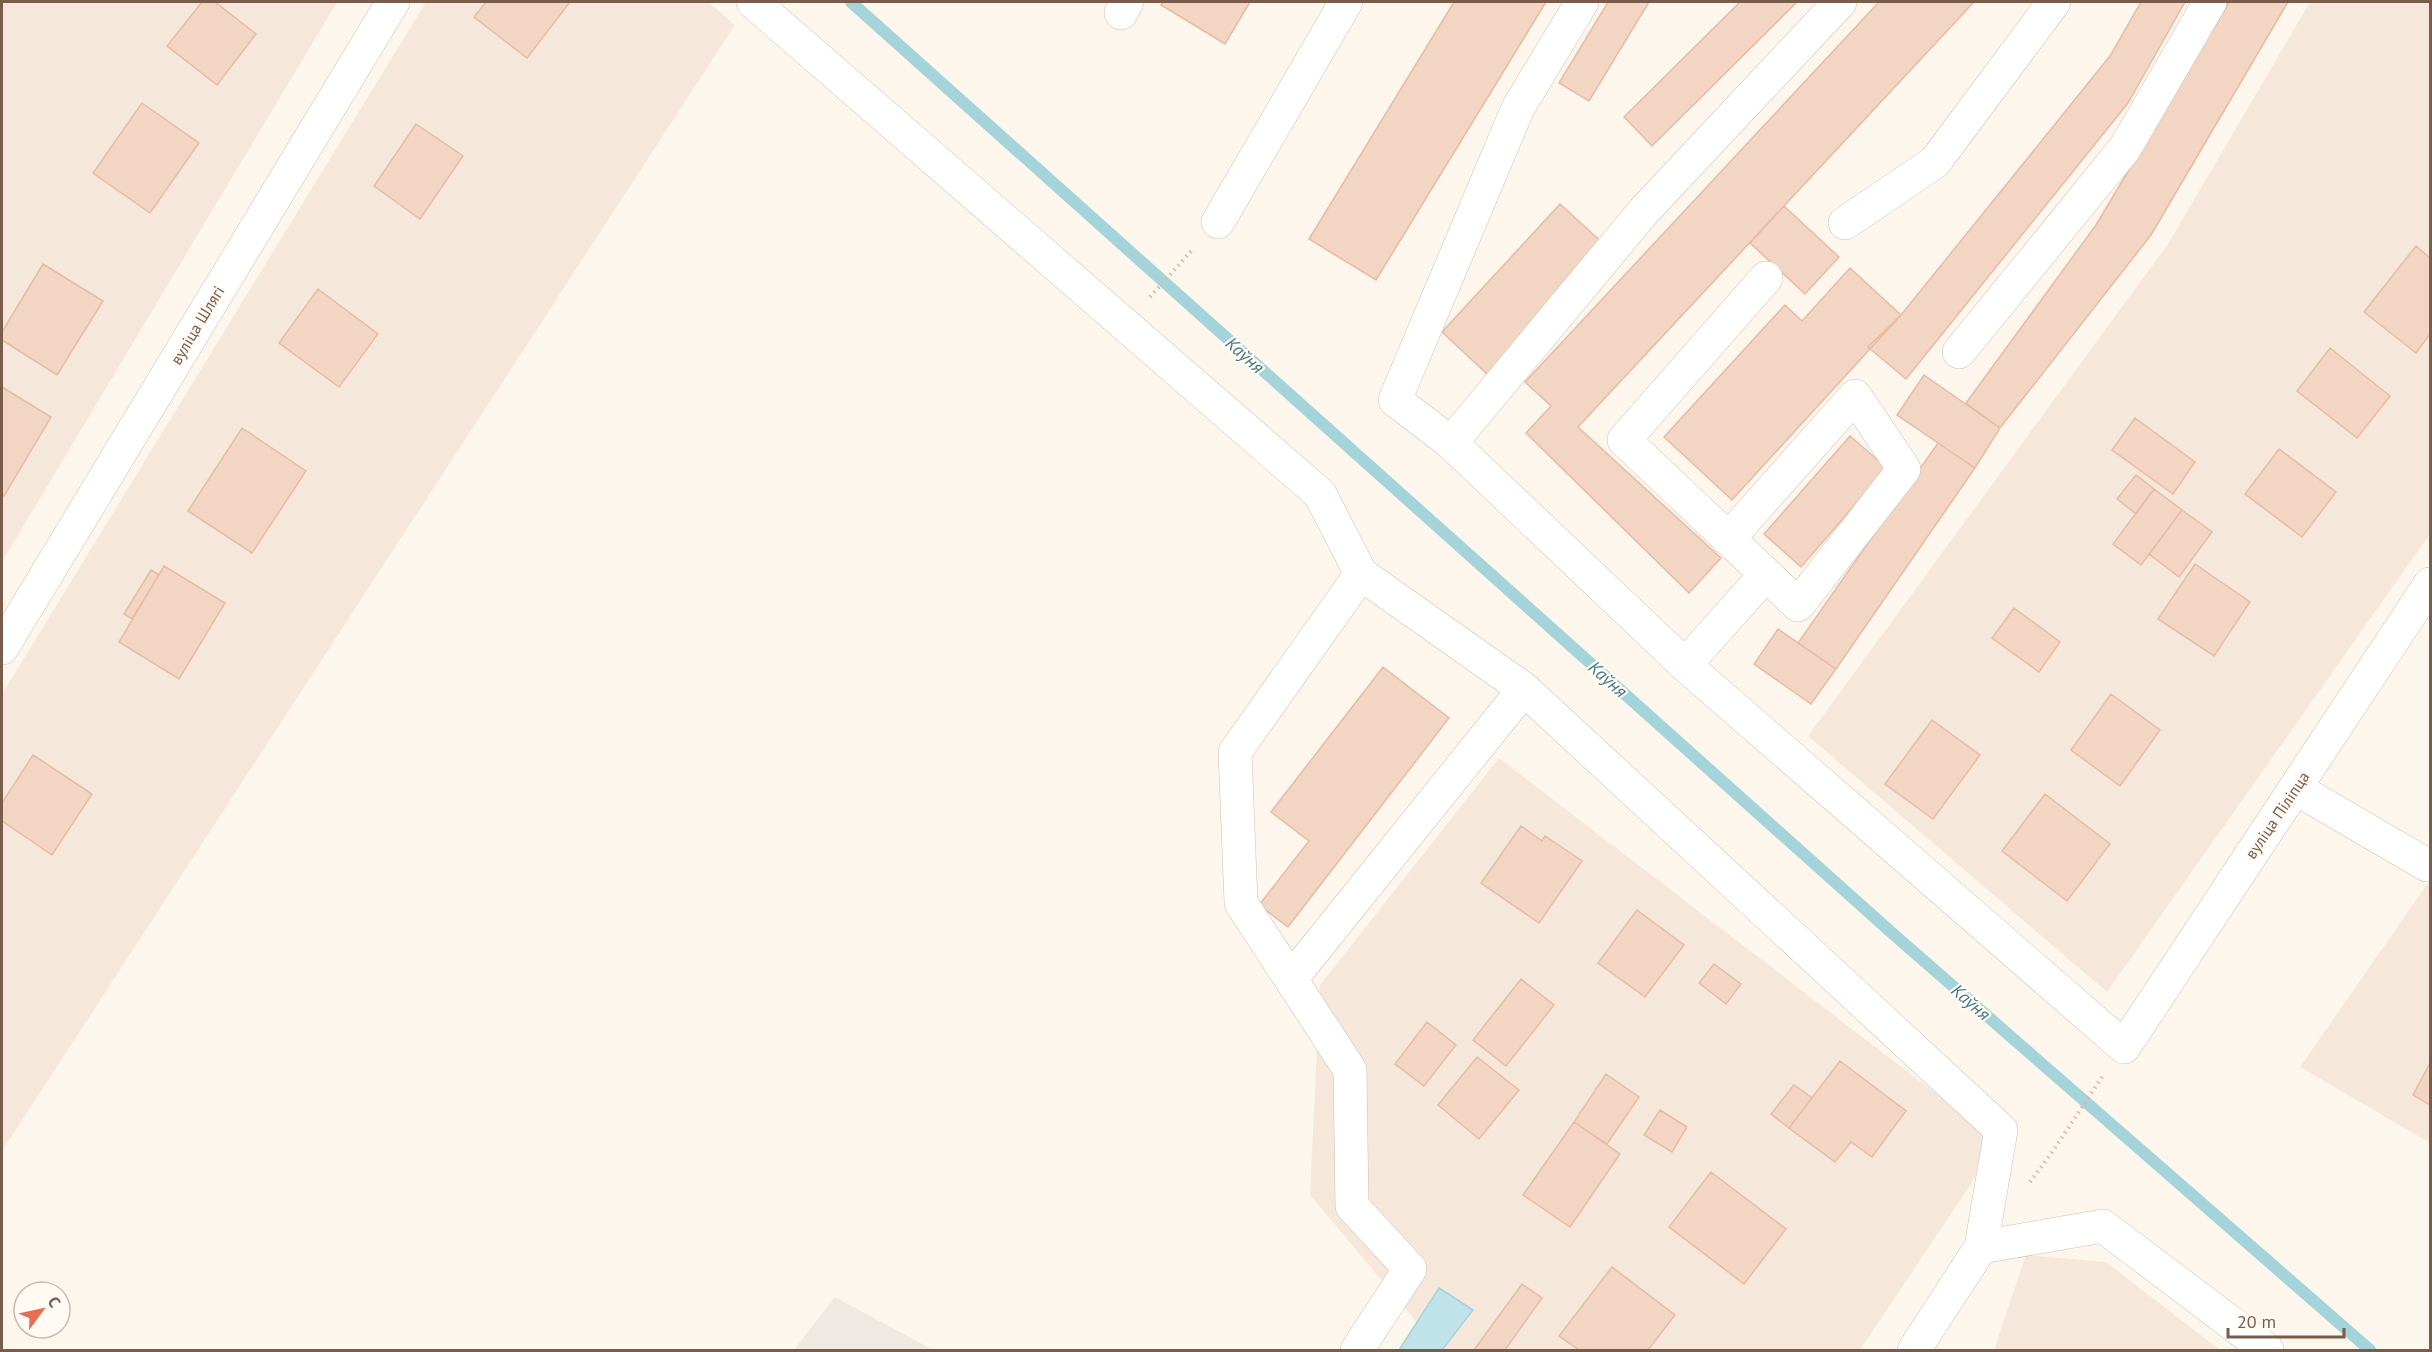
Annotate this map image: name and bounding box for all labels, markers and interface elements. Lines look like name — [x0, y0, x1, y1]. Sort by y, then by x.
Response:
street label: вуліца Шлягі — [166, 282, 228, 368]
water label: Каўня — [1221, 332, 1270, 379]
water label: Каўня — [1584, 656, 1633, 703]
street label: вуліца Піліпца — [2240, 768, 2314, 862]
water label: Каўня — [1947, 979, 1996, 1026]
north arrow — [12, 1280, 72, 1340]
text: С — [44, 1293, 65, 1311]
scale bar — [2228, 1301, 2344, 1339]
text: 20 m — [2237, 1310, 2276, 1333]

